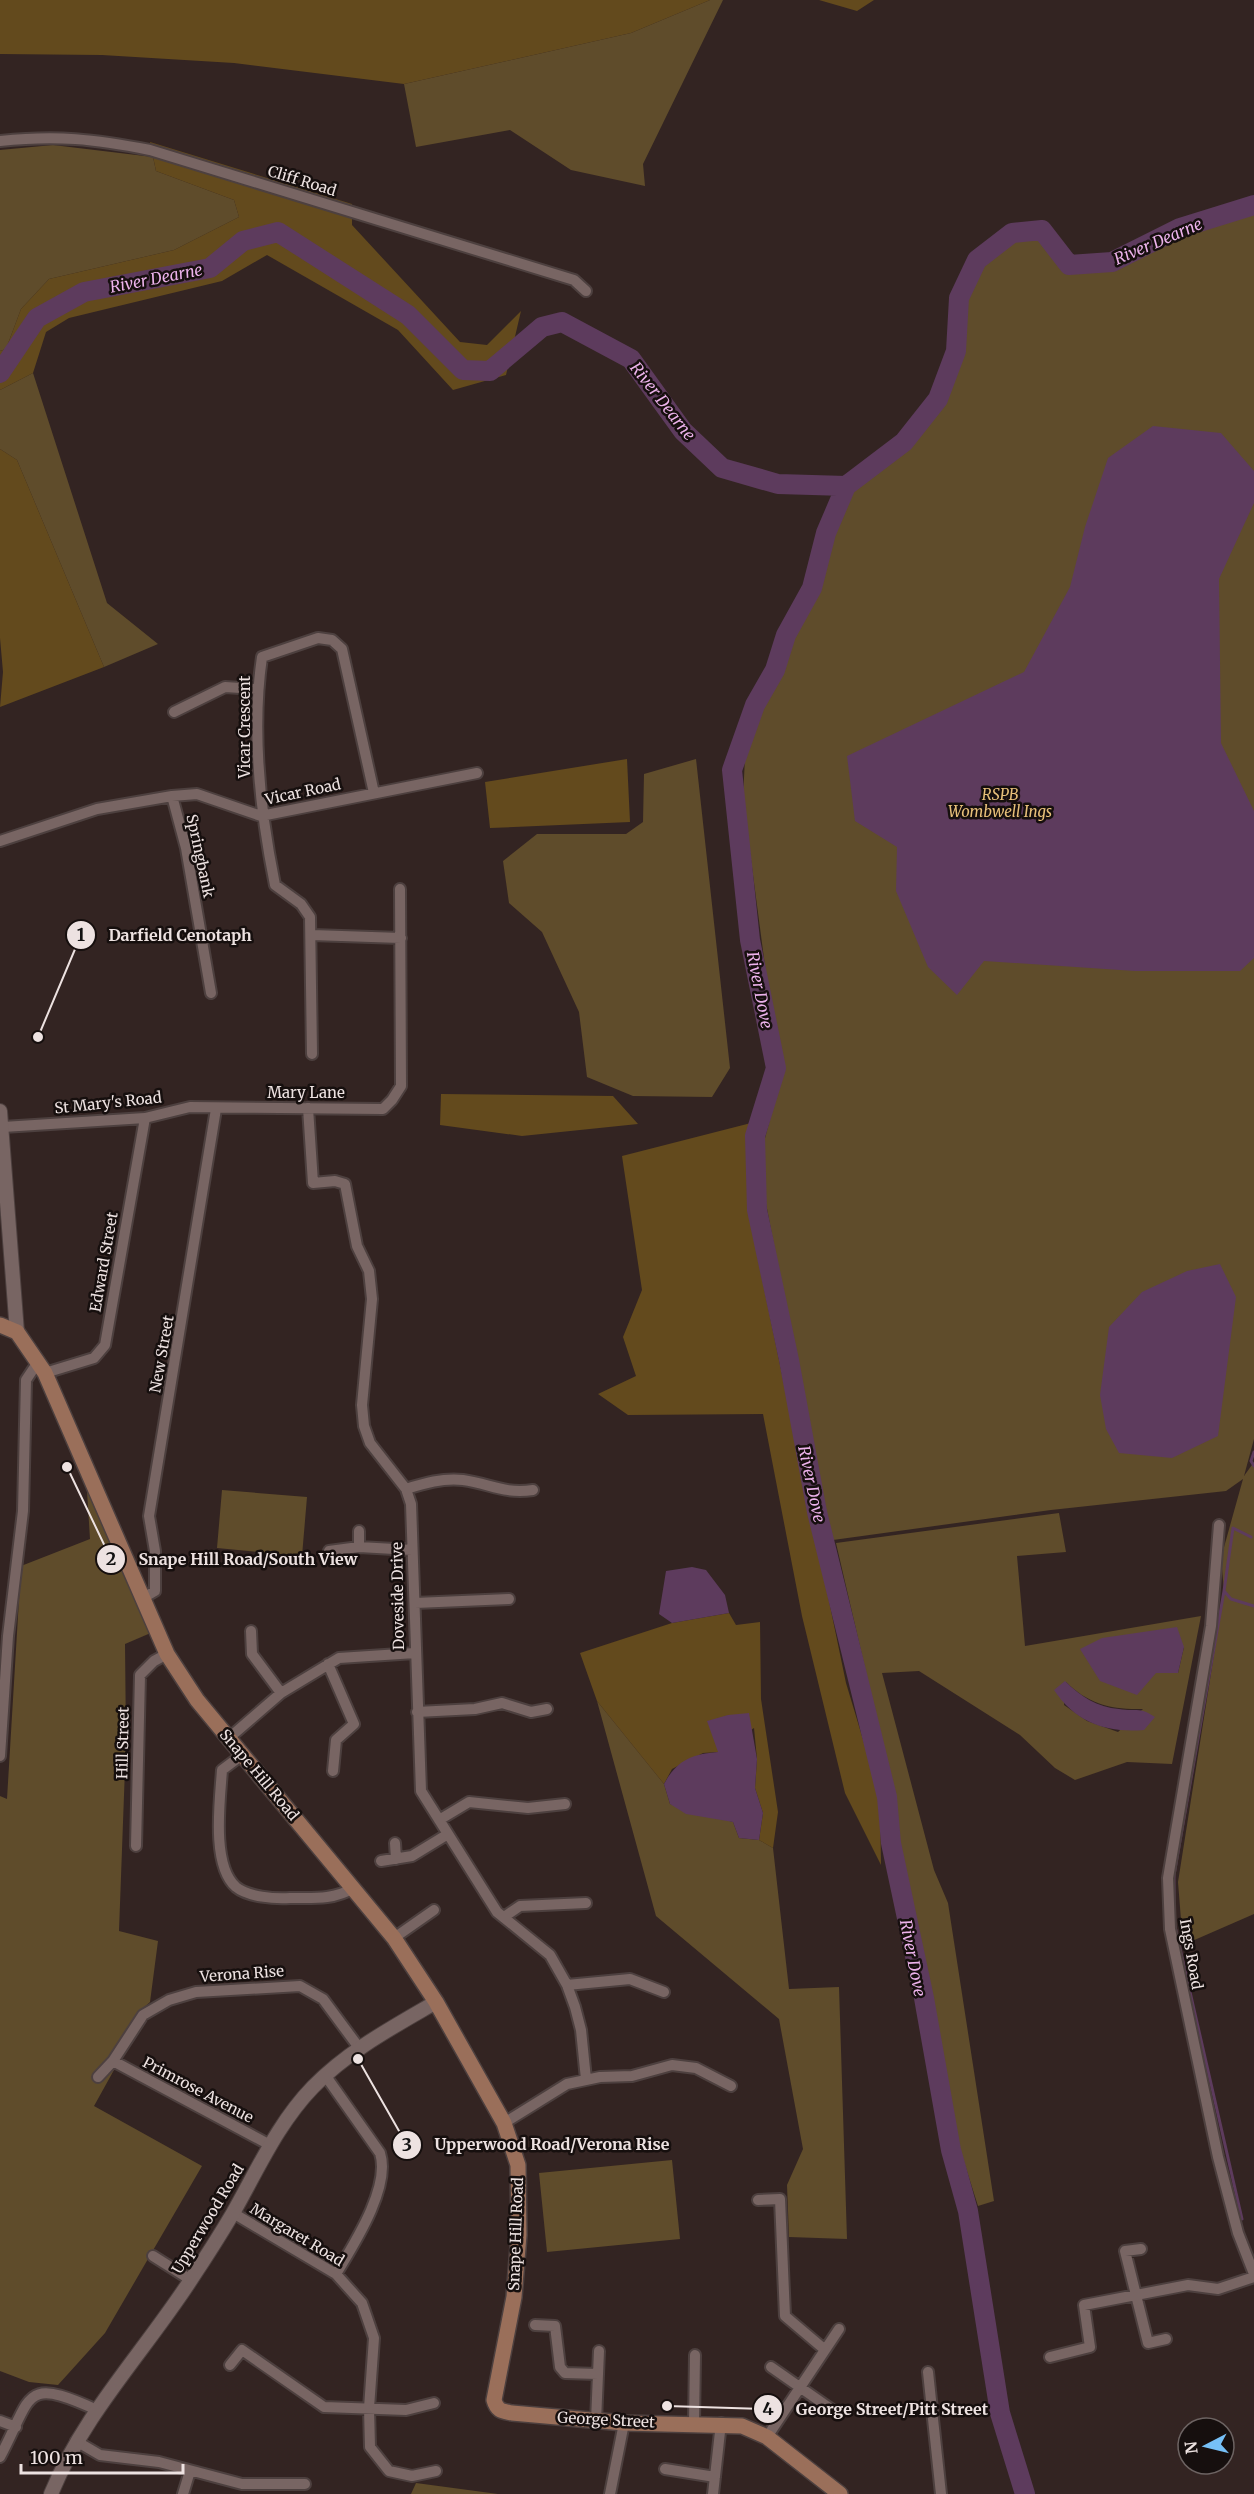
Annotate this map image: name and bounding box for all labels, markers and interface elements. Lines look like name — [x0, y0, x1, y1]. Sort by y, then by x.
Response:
street label: Cliff Road — [266, 161, 339, 200]
water label: River Dearne — [1111, 213, 1205, 269]
water label: River Dearne — [108, 259, 204, 297]
water label: River Dearne — [626, 358, 700, 444]
street label: Vicar Crescent — [235, 675, 254, 779]
street label: Vicar Road — [262, 774, 343, 809]
park label: RSPB Wombwell Ings — [948, 785, 1052, 821]
street label: Springbank — [182, 812, 219, 900]
callout: Darfield Cenotaph — [66, 918, 263, 952]
text: 1 — [77, 923, 85, 946]
text: Darfield Cenotaph — [108, 925, 252, 945]
water label: River Dove — [743, 950, 777, 1030]
street label: Mary Lane — [267, 1083, 345, 1102]
street label: St Mary's Road — [53, 1087, 163, 1118]
street label: Edward Street — [85, 1210, 122, 1313]
street label: New Street — [145, 1313, 178, 1394]
water label: River Dove — [794, 1444, 830, 1524]
callout: Snape Hill Road/South View — [96, 1542, 369, 1576]
street label: Doveside Drive — [387, 1542, 408, 1650]
text: 2 — [106, 1547, 116, 1570]
text: Snape Hill Road/South View — [138, 1549, 358, 1569]
street label: Hill Street — [112, 1706, 133, 1779]
street label: Snape Hill Road — [216, 1725, 303, 1824]
street label: Ings Road — [1176, 1917, 1207, 1991]
water label: River Dove — [896, 1918, 930, 1998]
street label: Verona Rise — [198, 1961, 285, 1986]
street label: Primrose Avenue — [140, 2052, 257, 2127]
callout: Upperwood Road/Verona Rise — [392, 2128, 681, 2162]
text: 3 — [402, 2133, 412, 2156]
text: Upperwood Road/Verona Rise — [434, 2134, 670, 2154]
street label: Upperwood Road — [167, 2160, 248, 2277]
street label: Snape Hill Road — [504, 2177, 527, 2291]
street label: Margaret Road — [247, 2199, 348, 2270]
callout: George Street/Pitt Street — [753, 2392, 1000, 2426]
text: 4 — [762, 2397, 774, 2420]
text: George Street/Pitt Street — [796, 2399, 989, 2419]
street label: George Street — [557, 2407, 655, 2432]
north arrow — [1176, 2416, 1236, 2476]
scale bar — [21, 2437, 183, 2475]
text: N — [1180, 2440, 1202, 2455]
text: 100 m — [30, 2446, 83, 2469]

